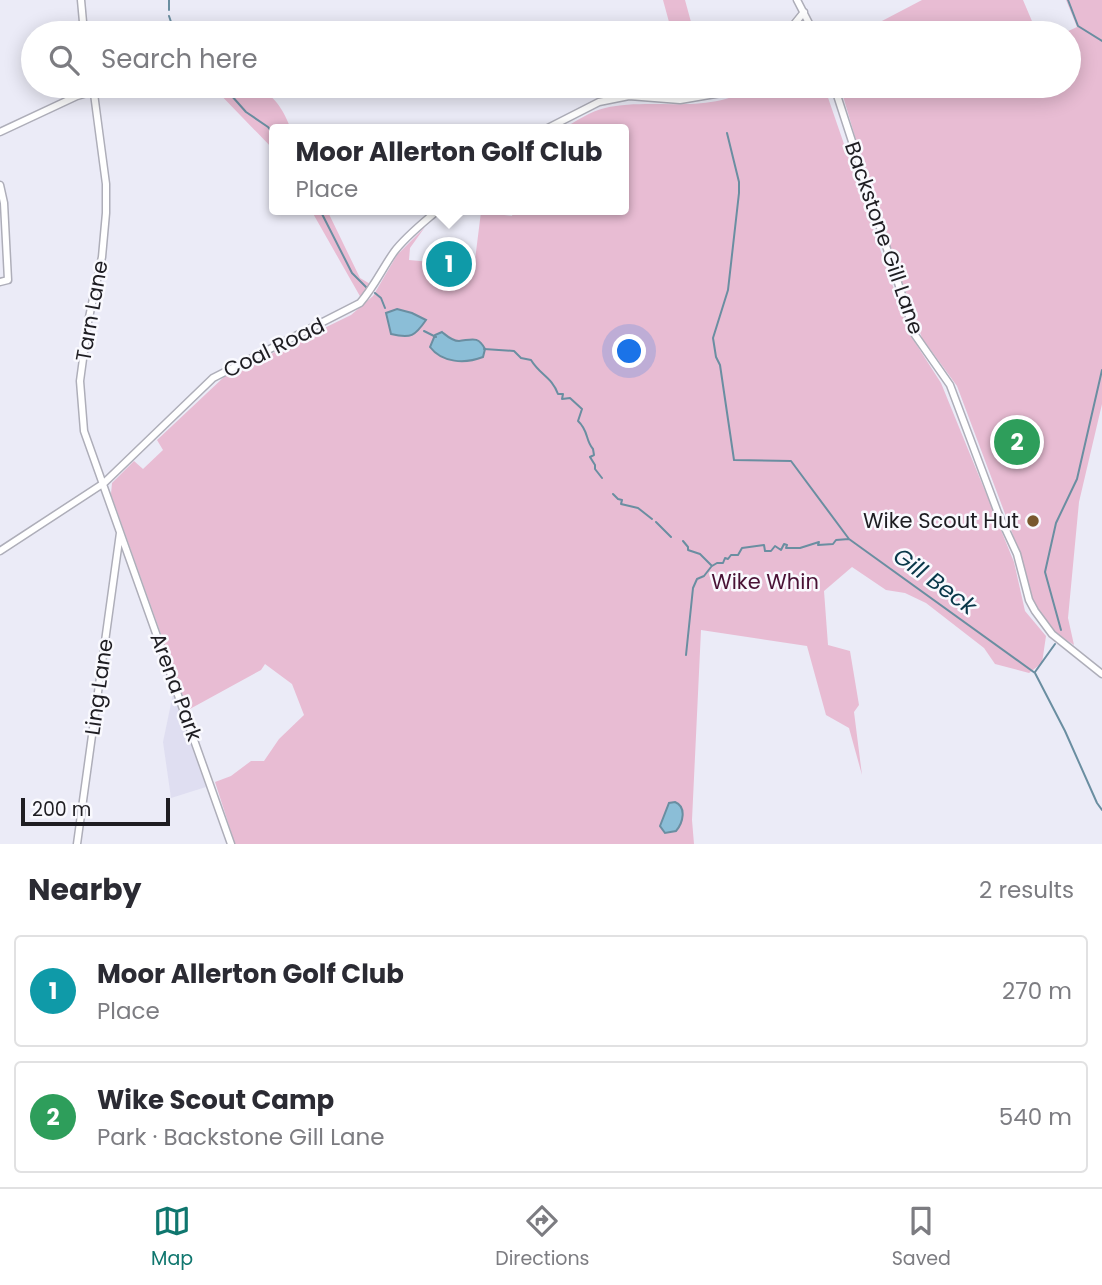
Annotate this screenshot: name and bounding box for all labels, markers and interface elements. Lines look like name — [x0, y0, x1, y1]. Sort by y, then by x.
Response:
search box — [21, 21, 1081, 98]
icon: search — [45, 41, 83, 79]
text: Search here — [101, 41, 258, 77]
popup — [269, 124, 629, 215]
text: Moor Allerton Golf Club — [295, 134, 603, 170]
street label: Backstone Gill Lane — [838, 138, 931, 338]
text: Place — [295, 173, 358, 205]
pin: 1 — [426, 238, 472, 290]
street label: Tarn Lane — [68, 258, 115, 364]
street label: Coal Road — [218, 311, 329, 385]
your location — [612, 334, 646, 368]
pin: 2 — [994, 416, 1040, 468]
place label: Wike Scout Hut — [863, 506, 1019, 535]
marker: Wike Scout Hut — [1025, 513, 1041, 529]
water label: Gill Beck — [887, 540, 984, 623]
park label: Wike Whin — [711, 567, 819, 596]
street label: Arena Park — [143, 629, 210, 745]
street label: Ling Lane — [77, 637, 120, 737]
scale bar — [21, 795, 170, 827]
text: 200 m — [32, 796, 91, 823]
text: Nearby — [28, 868, 142, 911]
text: 2 results — [979, 874, 1074, 906]
text: Moor Allerton Golf Club — [97, 956, 404, 992]
text: 1 — [49, 975, 57, 1007]
text: 270 m — [1002, 975, 1072, 1007]
text: Place — [97, 995, 160, 1027]
text: Wike Scout Camp — [97, 1082, 334, 1118]
text: 2 — [46, 1101, 60, 1133]
text: 540 m — [999, 1101, 1072, 1133]
text: Park · Backstone Gill Lane — [97, 1121, 385, 1153]
tab: Map — [151, 1202, 193, 1273]
tab: Directions — [495, 1202, 590, 1273]
tab: Saved — [892, 1202, 951, 1273]

